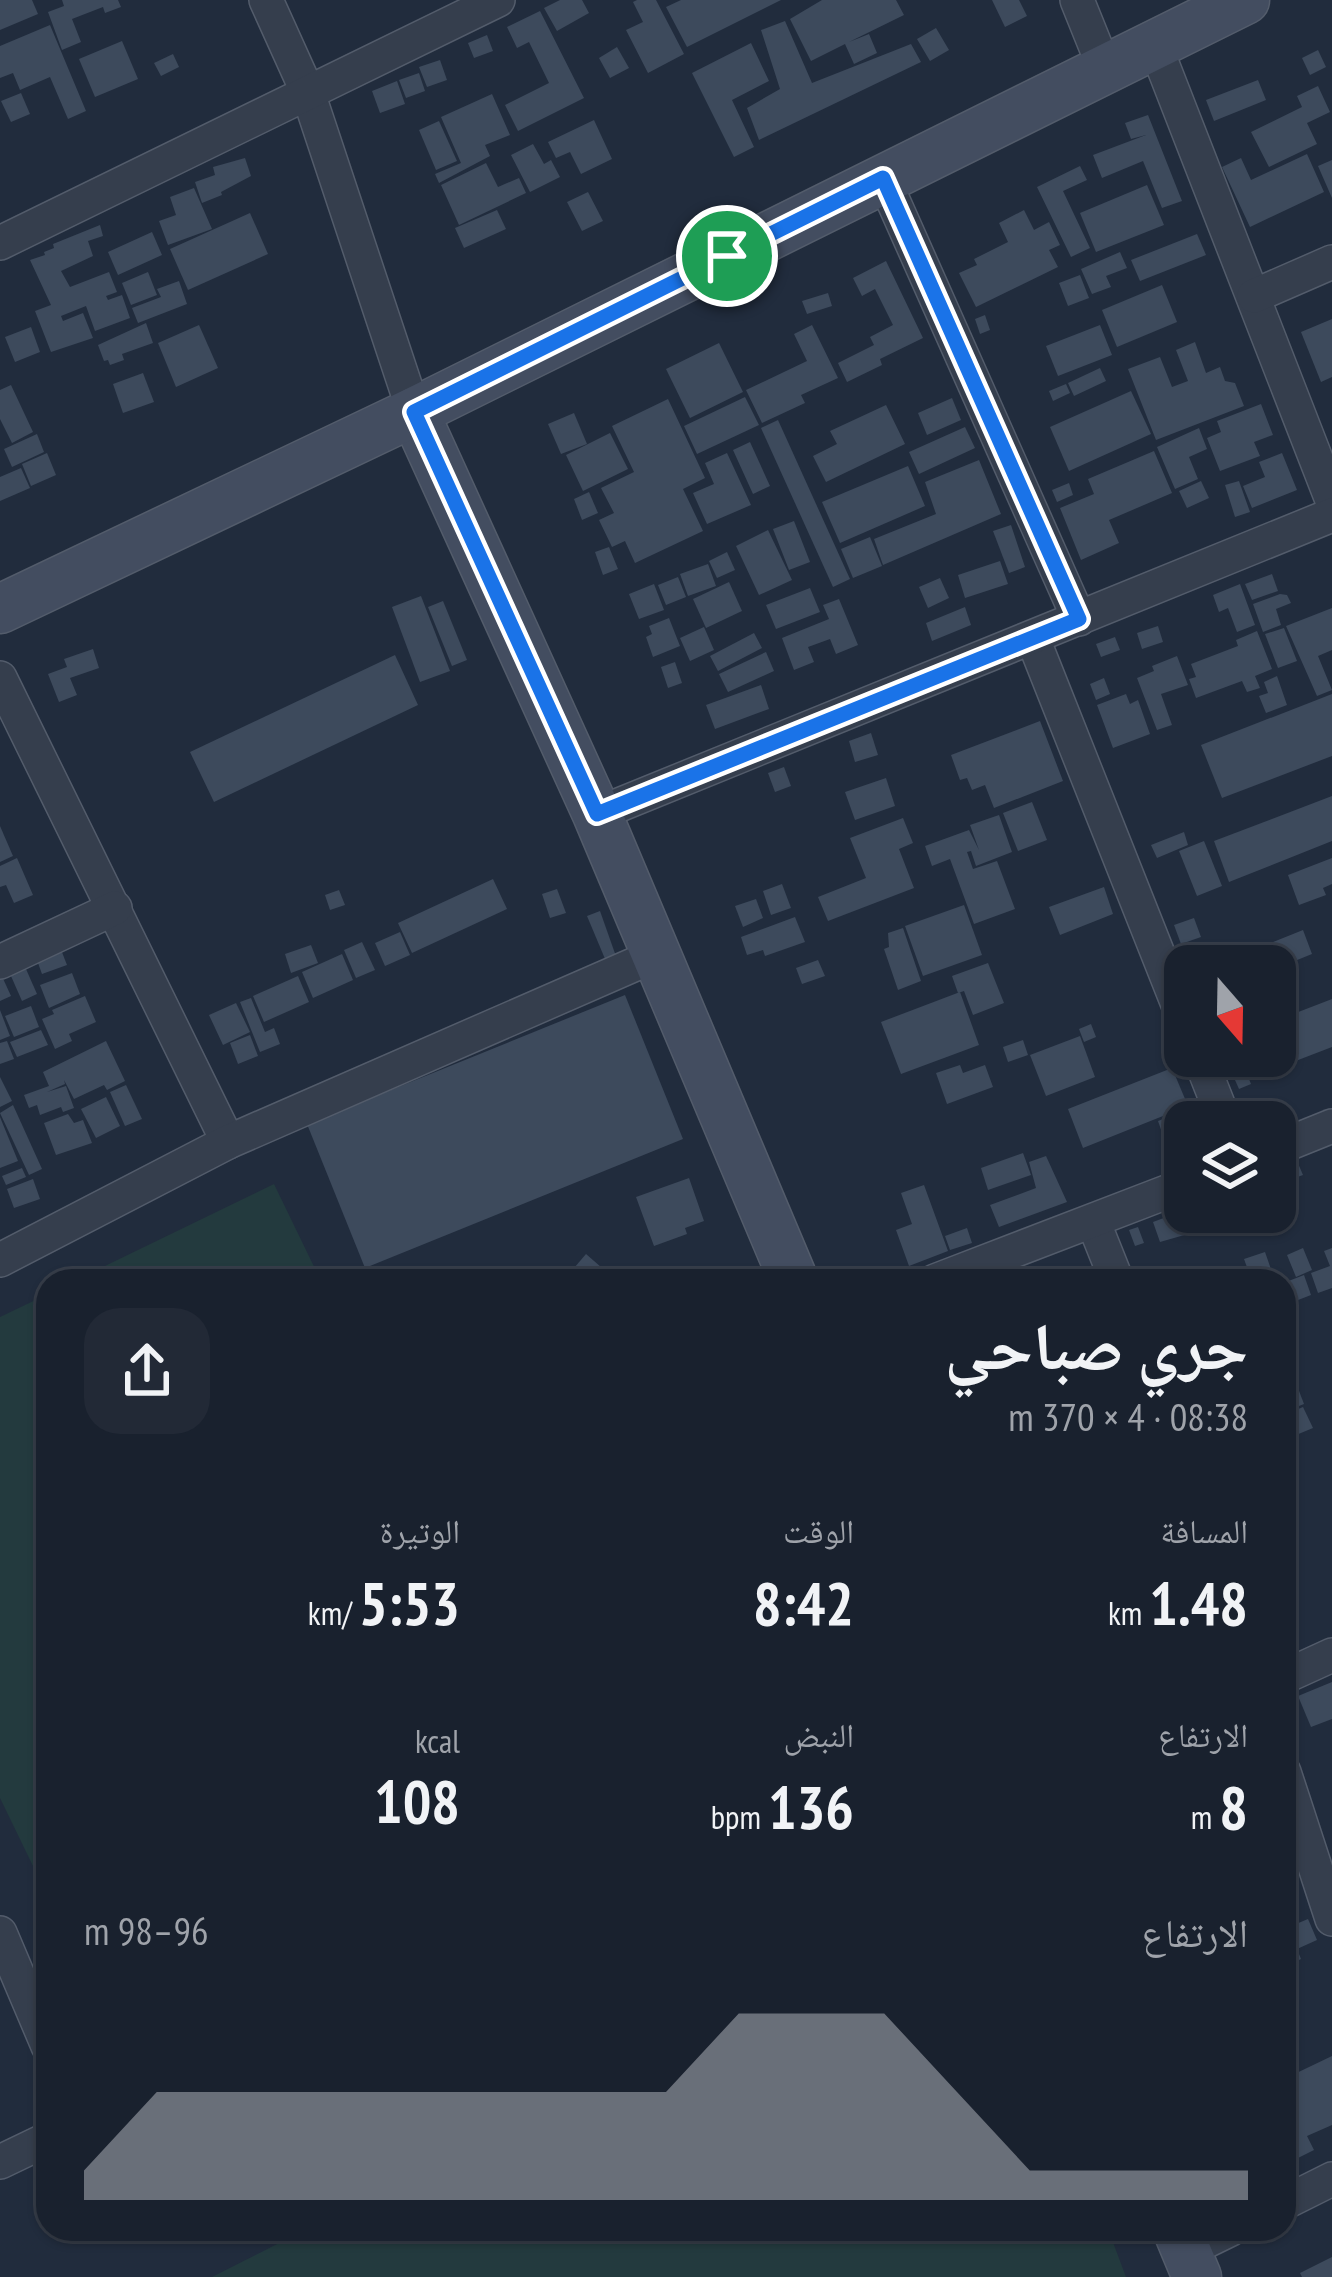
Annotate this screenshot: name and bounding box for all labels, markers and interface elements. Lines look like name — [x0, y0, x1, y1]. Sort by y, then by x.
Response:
pin — [676, 205, 778, 307]
icon: arrive — [694, 223, 760, 289]
north arrow — [1164, 945, 1296, 1077]
map controls — [1164, 945, 1296, 1233]
button: layers — [1164, 1101, 1296, 1233]
text: جري صباحي — [944, 1303, 1248, 1388]
button: share — [84, 1308, 210, 1434]
text: 08:38 · 4 × 370 m — [1008, 1391, 1248, 1442]
text: الوتيرة — [380, 1509, 460, 1552]
text: الوقت — [783, 1509, 854, 1552]
text: المسافة — [1161, 1509, 1248, 1552]
text: 5:53 — [359, 1564, 460, 1642]
text: 8:42 — [753, 1564, 854, 1642]
text: 1.48 — [1149, 1564, 1248, 1642]
text: /km — [308, 1591, 359, 1634]
text: km — [1108, 1591, 1149, 1634]
text: النبض — [784, 1713, 854, 1756]
text: الارتفاع — [1158, 1713, 1248, 1756]
text: kcal — [415, 1719, 460, 1762]
text: 108 — [374, 1762, 460, 1840]
text: 136 — [768, 1768, 854, 1846]
text: 8 — [1219, 1768, 1248, 1846]
text: bpm — [711, 1795, 768, 1838]
text: m — [1191, 1795, 1219, 1838]
text: 96–98 m — [84, 1905, 209, 1956]
text: الارتفاع — [1142, 1907, 1248, 1958]

